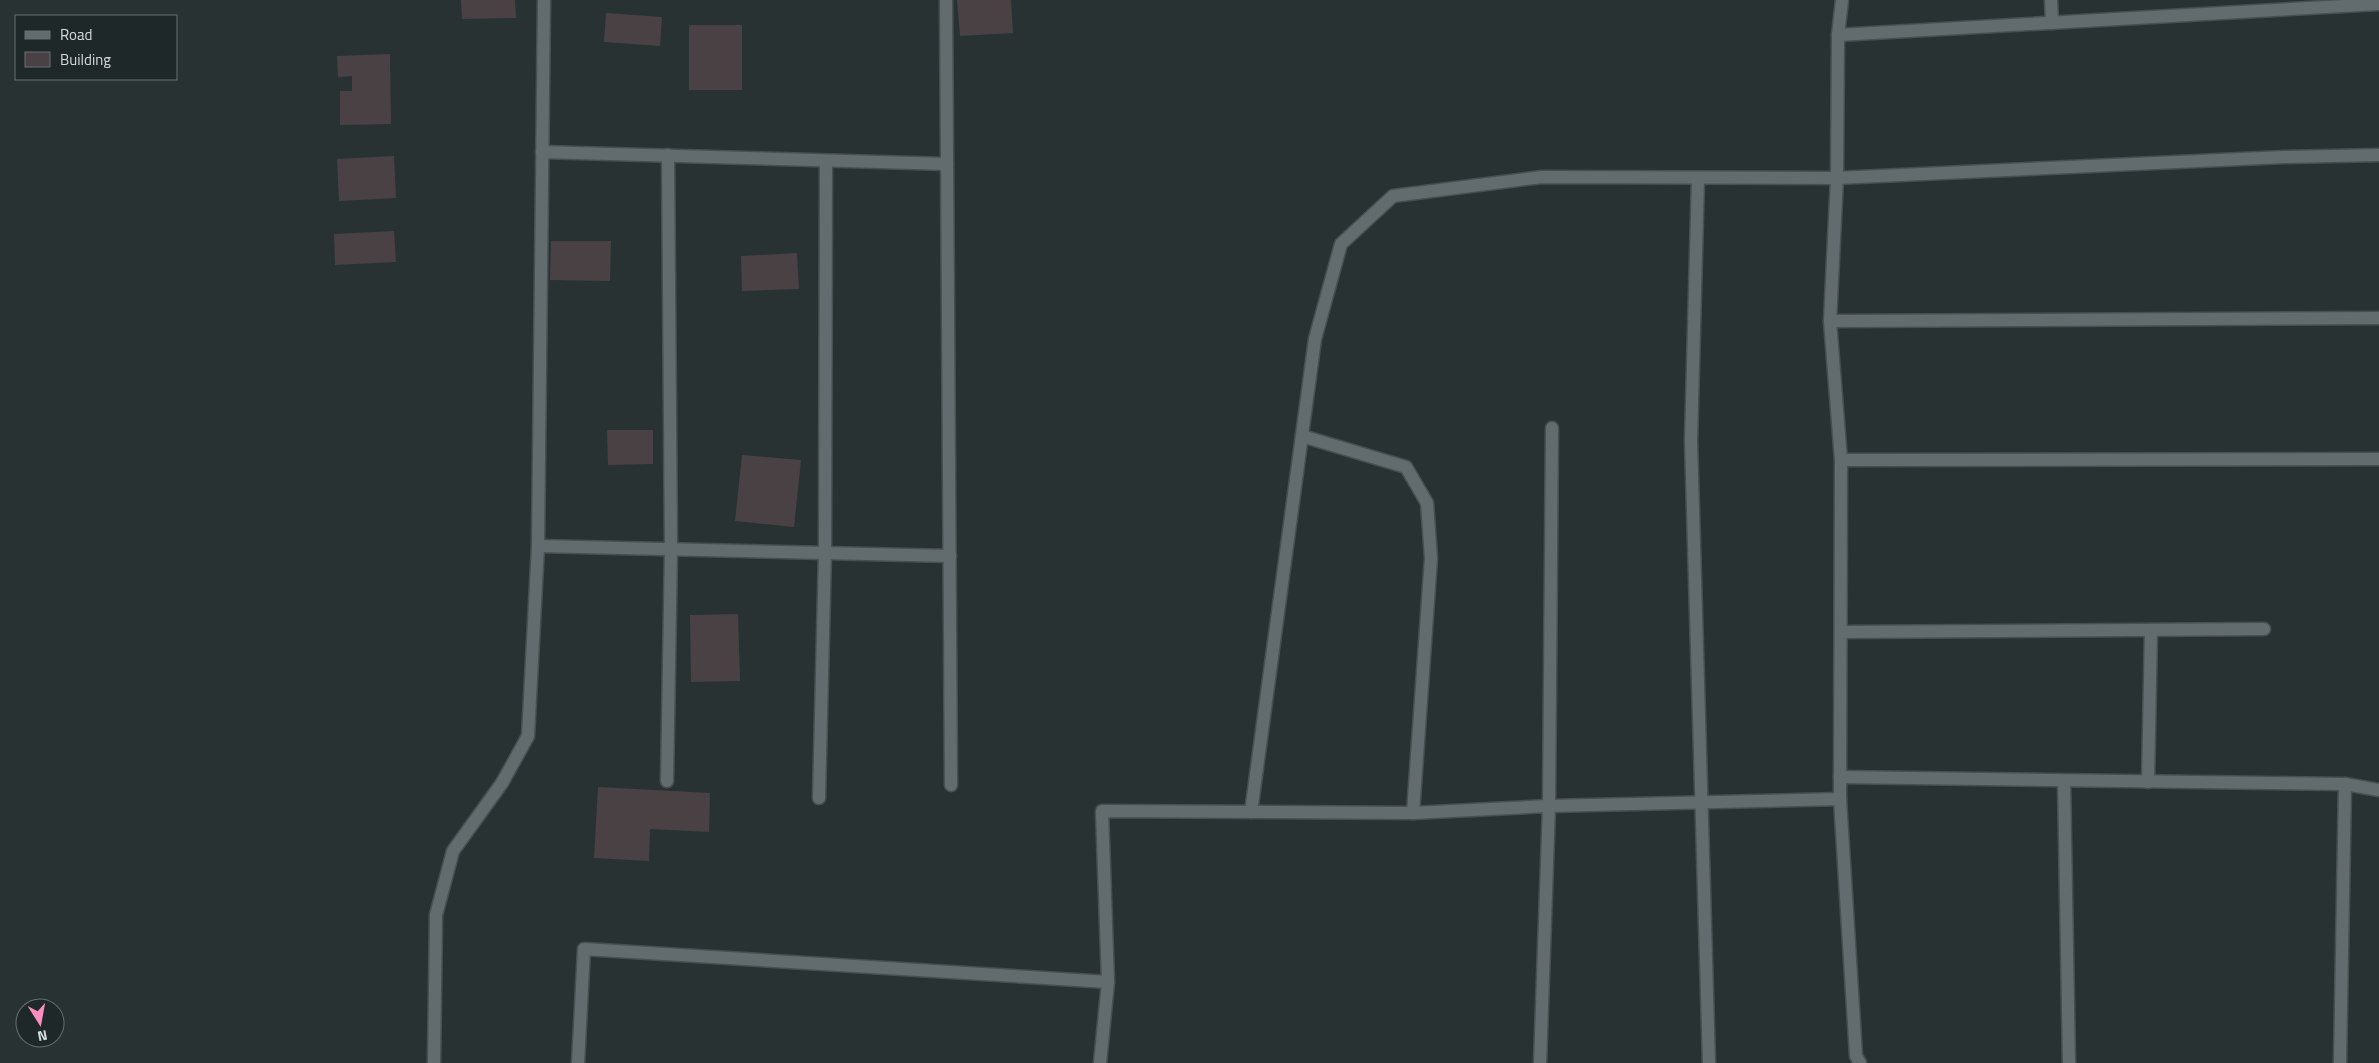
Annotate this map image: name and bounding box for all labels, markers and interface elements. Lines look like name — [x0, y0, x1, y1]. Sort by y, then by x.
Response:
legend — [15, 15, 178, 80]
text: Road — [60, 23, 92, 46]
text: Building — [60, 48, 111, 71]
north arrow — [15, 998, 65, 1048]
text: N — [36, 1025, 49, 1047]

